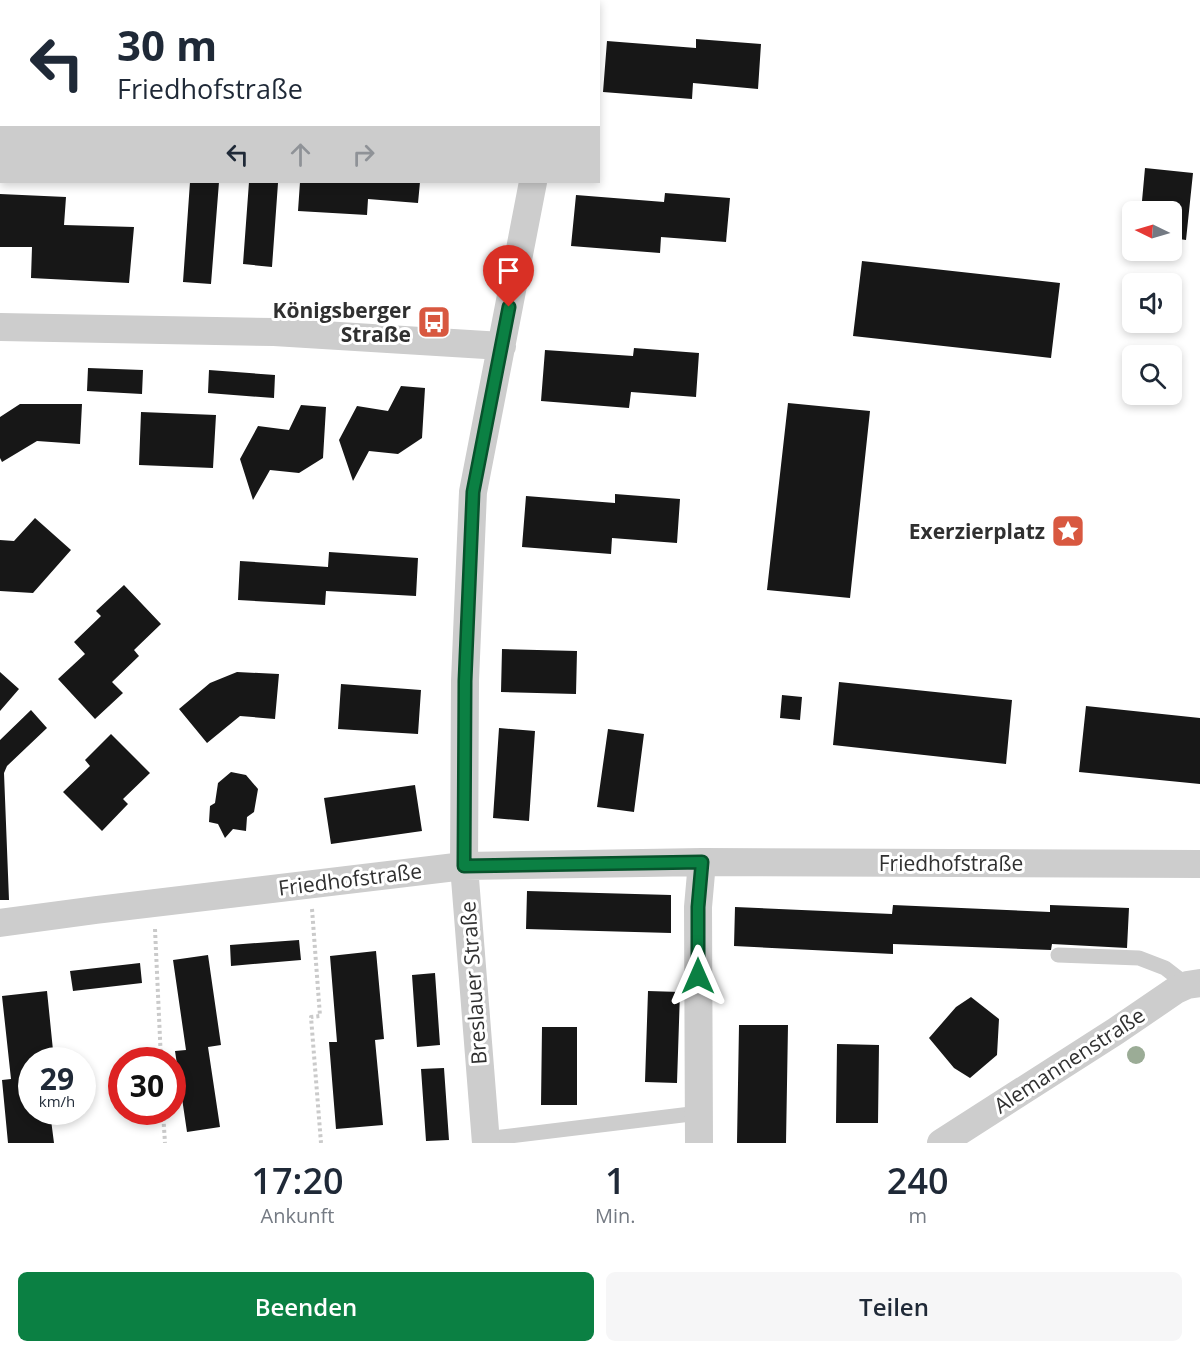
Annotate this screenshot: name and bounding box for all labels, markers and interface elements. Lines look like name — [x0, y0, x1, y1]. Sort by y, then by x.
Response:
text: 30 m — [117, 16, 217, 73]
icon: left — [18, 24, 96, 102]
text: Friedhofstraße — [117, 70, 303, 107]
icon: left — [221, 138, 254, 171]
icon: ahead — [284, 138, 317, 171]
icon: right — [347, 138, 380, 171]
north arrow — [1122, 201, 1182, 261]
map controls — [1122, 201, 1182, 405]
pin — [483, 245, 534, 307]
icon: arrive — [492, 254, 525, 287]
button: sound — [1122, 273, 1182, 333]
place label: Königsberger Straße — [273, 296, 411, 348]
bus stop icon: Königsberger Straße — [416, 304, 452, 340]
button: search — [1122, 345, 1182, 405]
place icon: Exerzierplatz — [1050, 513, 1086, 549]
place label: Exerzierplatz — [909, 517, 1045, 545]
street label: Friedhofstraße — [879, 849, 1023, 877]
street label: Friedhofstraße — [277, 856, 423, 902]
street label: Breslauer Straße — [453, 900, 493, 1066]
position arrow — [666, 944, 730, 1008]
street label: Alemannenstraße — [988, 1001, 1150, 1119]
speed limit sign: 30 — [108, 1047, 186, 1125]
text: 29 — [40, 1058, 74, 1099]
text: km/h — [39, 1091, 75, 1111]
text: 17:20 — [251, 1156, 344, 1205]
text: 1 — [605, 1156, 626, 1205]
text: 240 — [887, 1156, 949, 1205]
text: Ankunft — [261, 1202, 334, 1229]
text: Min. — [595, 1202, 635, 1229]
text: m — [908, 1202, 927, 1229]
button: Beenden — [18, 1272, 594, 1341]
button: Teilen — [606, 1272, 1182, 1341]

